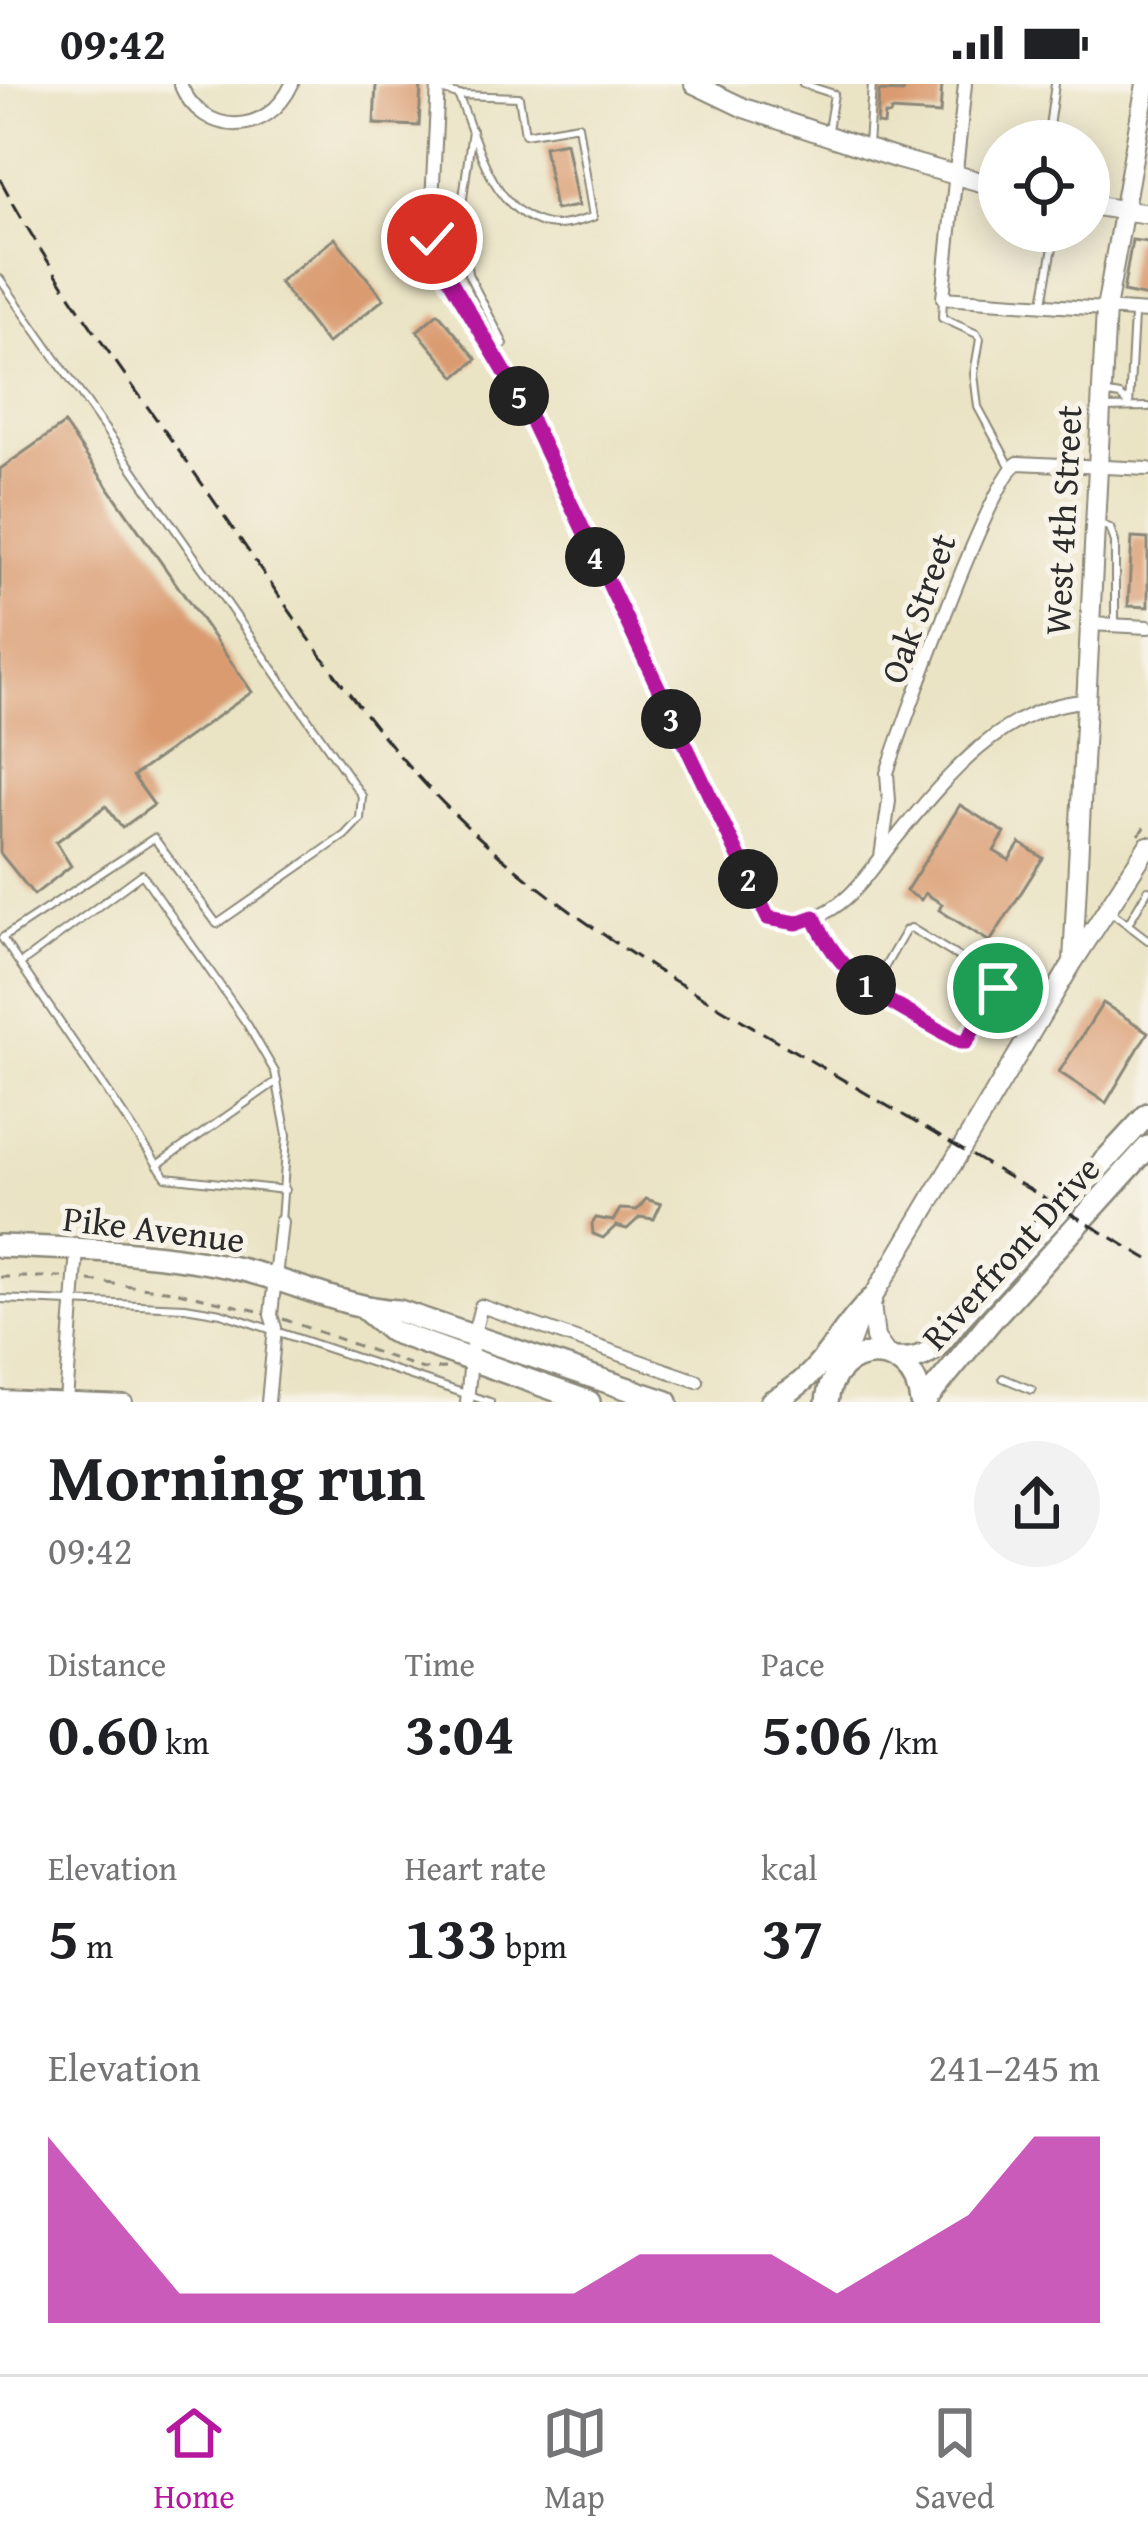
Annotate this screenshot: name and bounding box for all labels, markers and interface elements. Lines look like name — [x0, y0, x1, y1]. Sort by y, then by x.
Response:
text: 09:42 — [60, 10, 166, 75]
map controls — [978, 120, 1110, 252]
button: locate — [978, 120, 1110, 252]
pin — [381, 188, 483, 290]
icon: check — [399, 206, 465, 272]
pin: 5 — [489, 366, 549, 426]
text: 5 — [510, 372, 528, 420]
street label: West 4th Street — [1030, 403, 1095, 636]
street label: Oak Street — [865, 525, 969, 690]
pin: 4 — [565, 527, 625, 587]
text: 4 — [586, 533, 604, 581]
pin: 3 — [641, 689, 701, 749]
text: 3 — [662, 695, 680, 743]
pin: 2 — [718, 849, 778, 909]
text: 2 — [739, 855, 757, 903]
pin — [947, 937, 1049, 1039]
pin: 1 — [836, 955, 896, 1015]
icon: arrive — [965, 955, 1031, 1021]
text: 1 — [857, 961, 875, 1009]
street label: Riverfront Drive — [908, 1143, 1112, 1361]
street label: Pike Avenue — [60, 1191, 248, 1265]
text: Morning run — [48, 1427, 425, 1524]
button: share — [974, 1441, 1100, 1567]
text: 09:42 — [48, 1521, 133, 1578]
text: Distance — [48, 1640, 166, 1688]
text: Time — [405, 1640, 475, 1688]
text: Pace — [761, 1640, 825, 1688]
text: 0.60 — [48, 1688, 158, 1776]
text: 3:04 — [405, 1688, 515, 1776]
text: 5:06 — [761, 1688, 872, 1776]
text: km — [158, 1718, 209, 1766]
text: /km — [872, 1718, 938, 1766]
text: Elevation — [48, 1844, 177, 1892]
text: Heart rate — [405, 1844, 546, 1892]
text: kcal — [761, 1844, 818, 1892]
text: 5 — [48, 1892, 79, 1980]
text: 133 — [405, 1892, 498, 1980]
text: 37 — [761, 1892, 824, 1980]
text: m — [79, 1922, 113, 1970]
text: bpm — [498, 1922, 567, 1970]
text: Elevation — [48, 2038, 201, 2095]
text: 241–245 m — [928, 2038, 1100, 2095]
tab: Home — [153, 2400, 235, 2520]
tab: Map — [542, 2400, 608, 2520]
tab: Saved — [915, 2400, 995, 2520]

